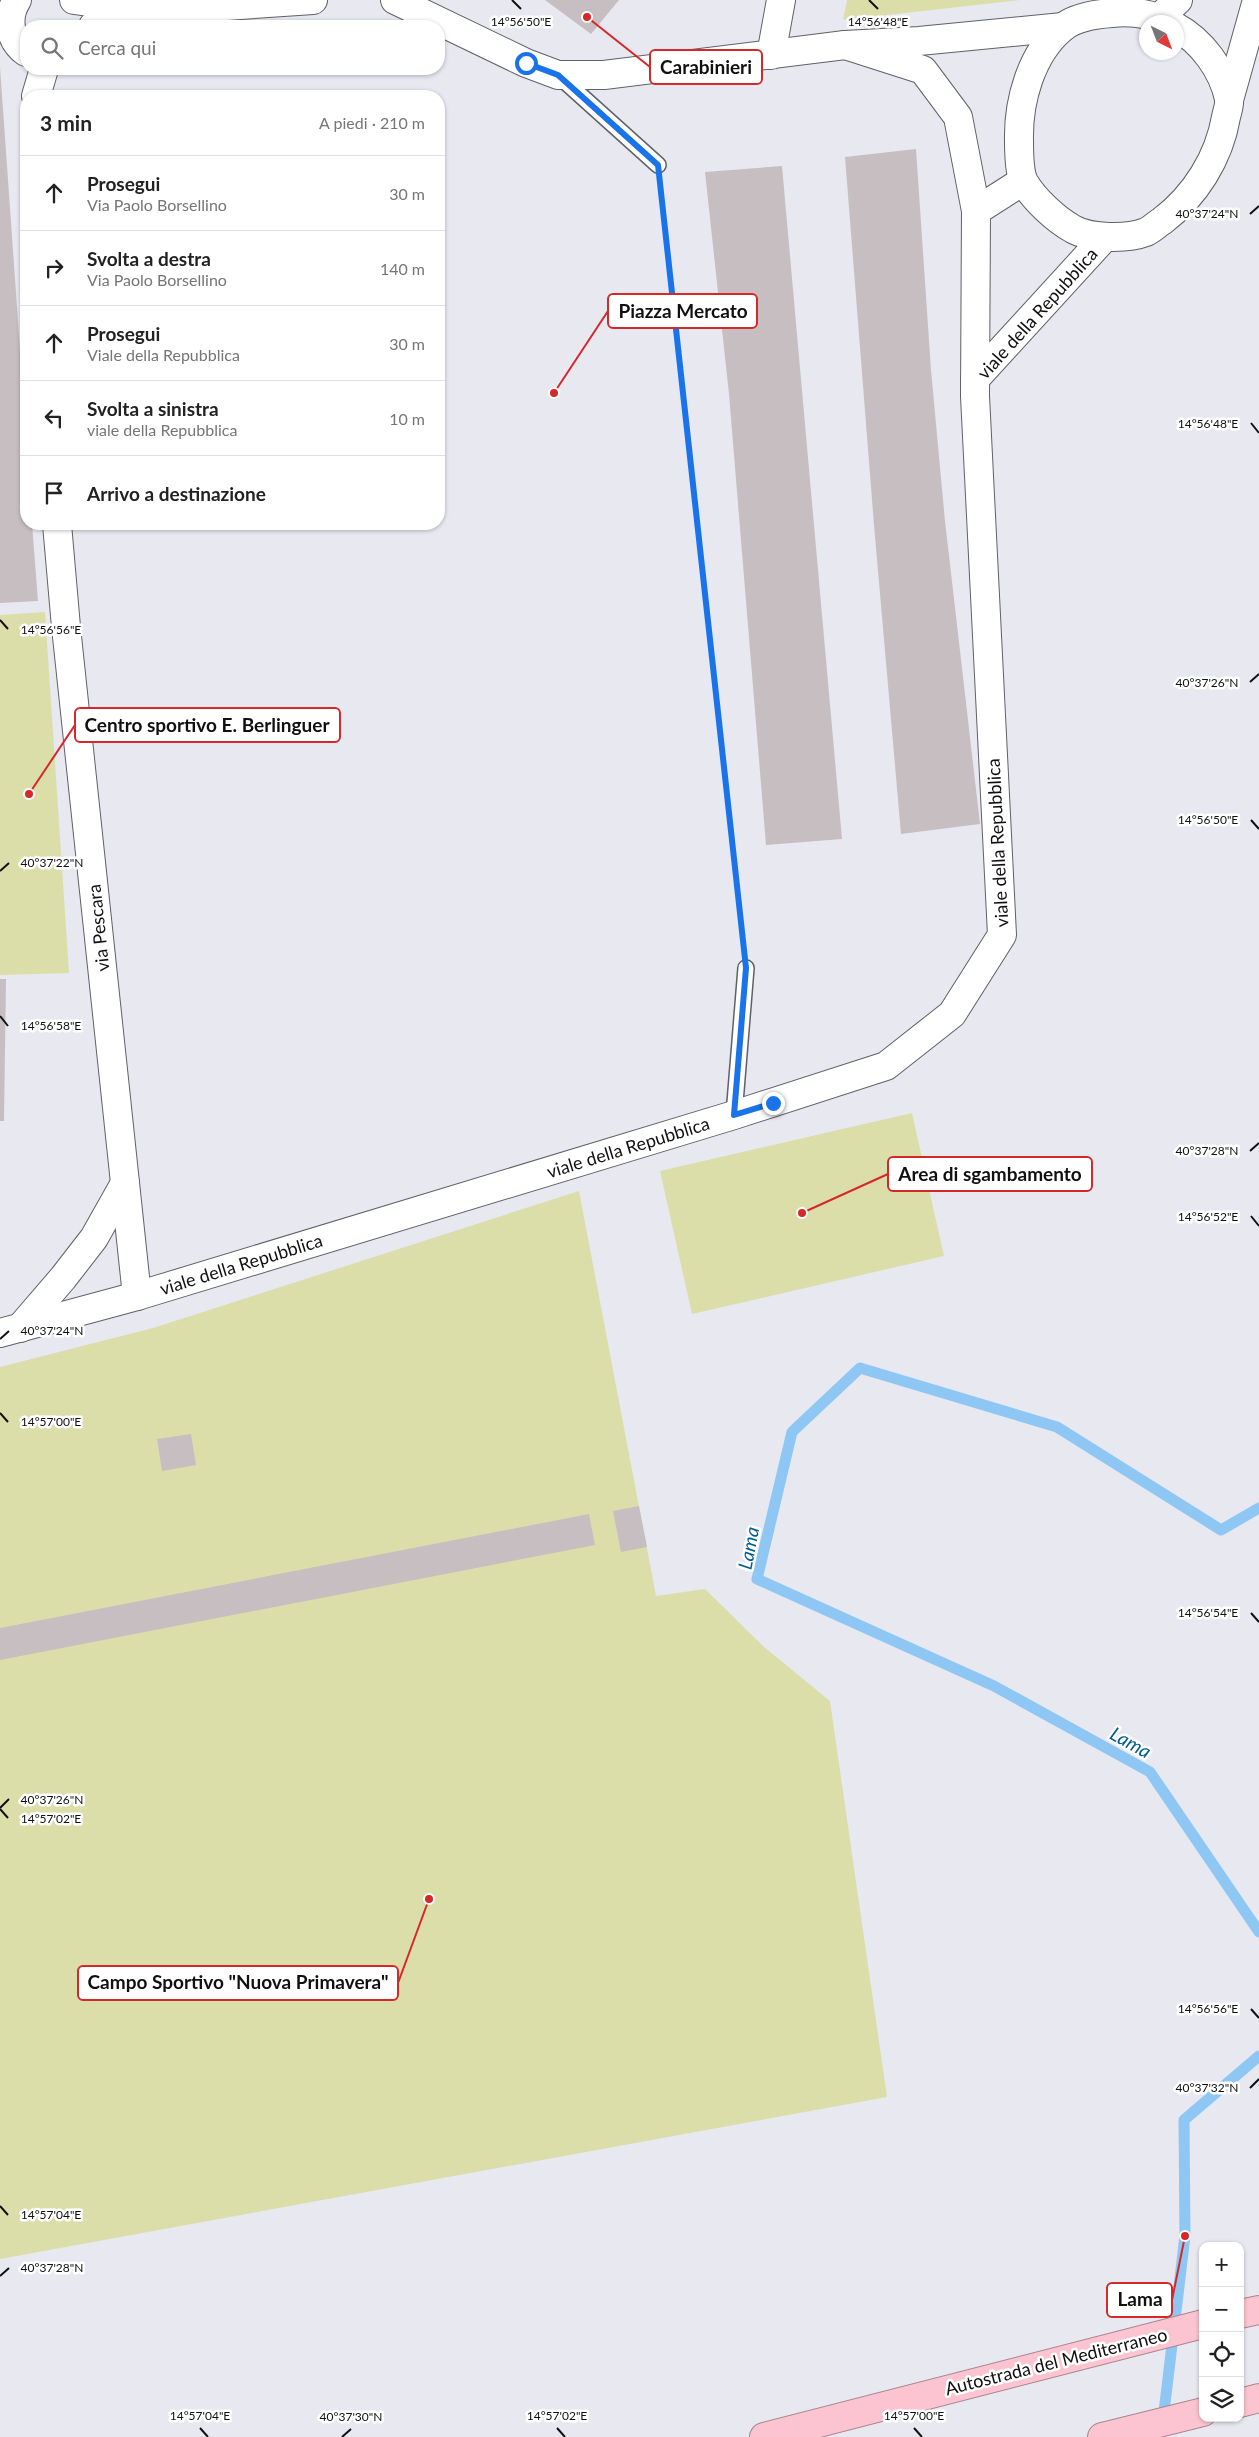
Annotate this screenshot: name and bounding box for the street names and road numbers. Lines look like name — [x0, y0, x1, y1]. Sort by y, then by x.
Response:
street label: viale della Repubblica — [972, 243, 1102, 383]
street label: viale della Repubblica — [982, 758, 1012, 928]
street label: via Pescara — [82, 883, 114, 973]
street label: viale della Repubblica — [544, 1112, 712, 1182]
street label: viale della Repubblica — [157, 1229, 325, 1299]
street label: Autostrada del Mediterraneo — [943, 2323, 1169, 2399]

